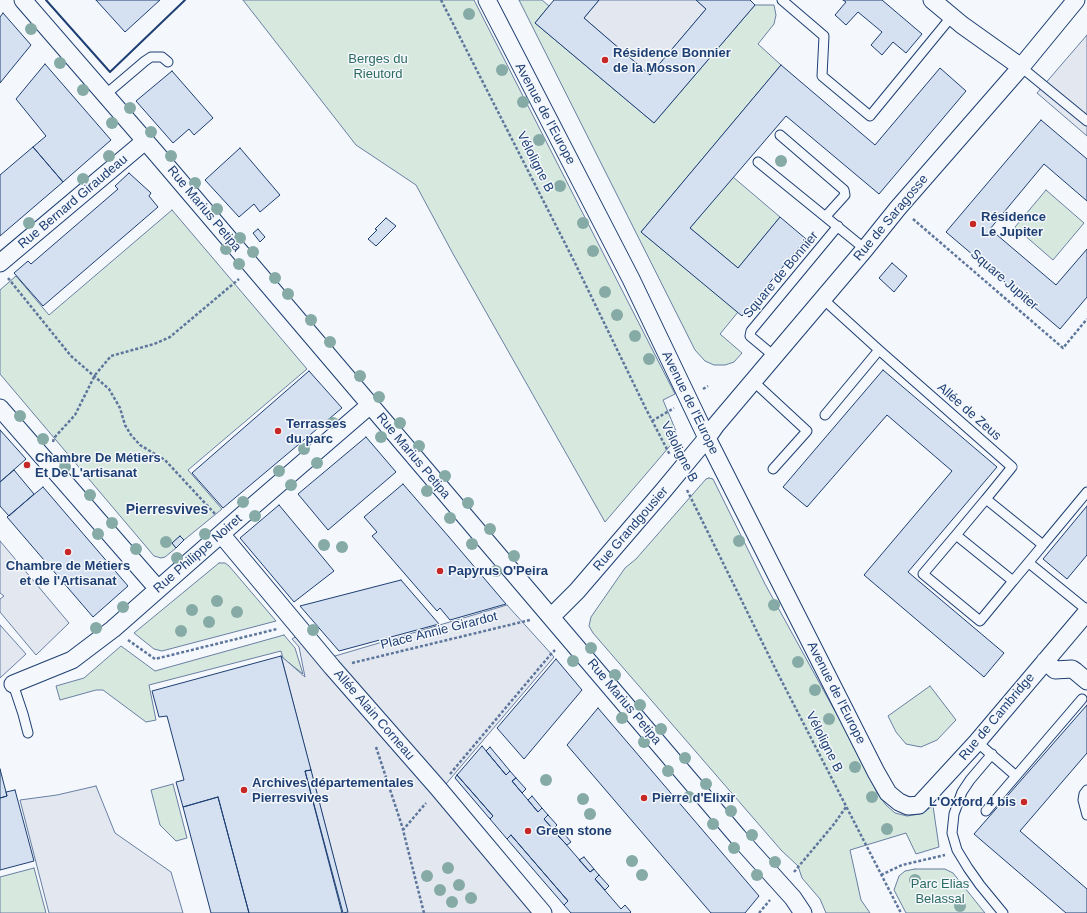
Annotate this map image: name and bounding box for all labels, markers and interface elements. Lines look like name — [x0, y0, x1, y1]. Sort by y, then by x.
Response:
place label: Résidence Bonnier de la Mosson — [613, 45, 731, 76]
park label: Berges du Rieutord — [348, 51, 408, 82]
marker: Résidence Bonnier de la Mosson — [600, 55, 610, 65]
street label: Avenue de l'Europe — [512, 61, 578, 167]
street label: Véloligne B — [513, 129, 557, 195]
street label: Rue Bernard Giraudeau — [15, 152, 131, 252]
street label: Rue Marius Petipa — [164, 163, 244, 255]
street label: Rue de Saragosse — [850, 172, 932, 264]
place label: Résidence Le Jupiter — [981, 209, 1046, 240]
marker: Résidence Le Jupiter — [968, 219, 978, 229]
street label: Square de Bonnier — [740, 228, 822, 322]
street label: Square Jupiter — [967, 246, 1041, 314]
street label: Avenue de l'Europe — [658, 349, 722, 457]
street label: Allée de Zeus — [934, 380, 1004, 444]
street label: Rue Marius Petipa — [373, 410, 453, 502]
place label: Terrasses du parc — [286, 416, 346, 447]
street label: Véloligne B — [657, 419, 701, 485]
marker: Terrasses du parc — [273, 426, 283, 436]
place label: Chambre De Métiers Et De L'artisanat — [35, 450, 161, 481]
marker: Chambre De Métiers Et De L'artisanat — [22, 460, 32, 470]
street label: Rue Grandgousier — [590, 484, 672, 574]
district label: Pierresvives — [126, 502, 208, 518]
street label: Rue Philippe Noiret — [151, 511, 245, 597]
marker: Chambre de Métiers et de l'Artisanat — [63, 547, 73, 557]
place label: Chambre de Métiers et de l'Artisanat — [6, 558, 130, 589]
place label: Papyrus O'Peira — [448, 563, 548, 579]
marker: Papyrus O'Peira — [435, 566, 445, 576]
street label: Place Annie Girardot — [379, 609, 499, 653]
street label: Avenue de l'Europe — [803, 639, 869, 747]
street label: Rue Marius Petipa — [584, 656, 664, 748]
street label: Allée Alain Corneau — [330, 667, 418, 763]
street label: Rue de Cambridge — [956, 670, 1038, 764]
street label: Véloligne B — [802, 709, 846, 775]
place label: Archives départementales Pierresvives — [252, 775, 414, 806]
marker: Archives départementales Pierresvives — [239, 785, 249, 795]
place label: Pierre d'Elixir — [652, 790, 735, 806]
marker: Pierre d'Elixir — [639, 793, 649, 803]
place label: L'Oxford 4 bis — [929, 794, 1016, 810]
marker: L'Oxford 4 bis — [1019, 797, 1029, 807]
place label: Green stone — [536, 823, 612, 839]
marker: Green stone — [523, 826, 533, 836]
park label: Parc Elias Belassal — [911, 876, 969, 907]

